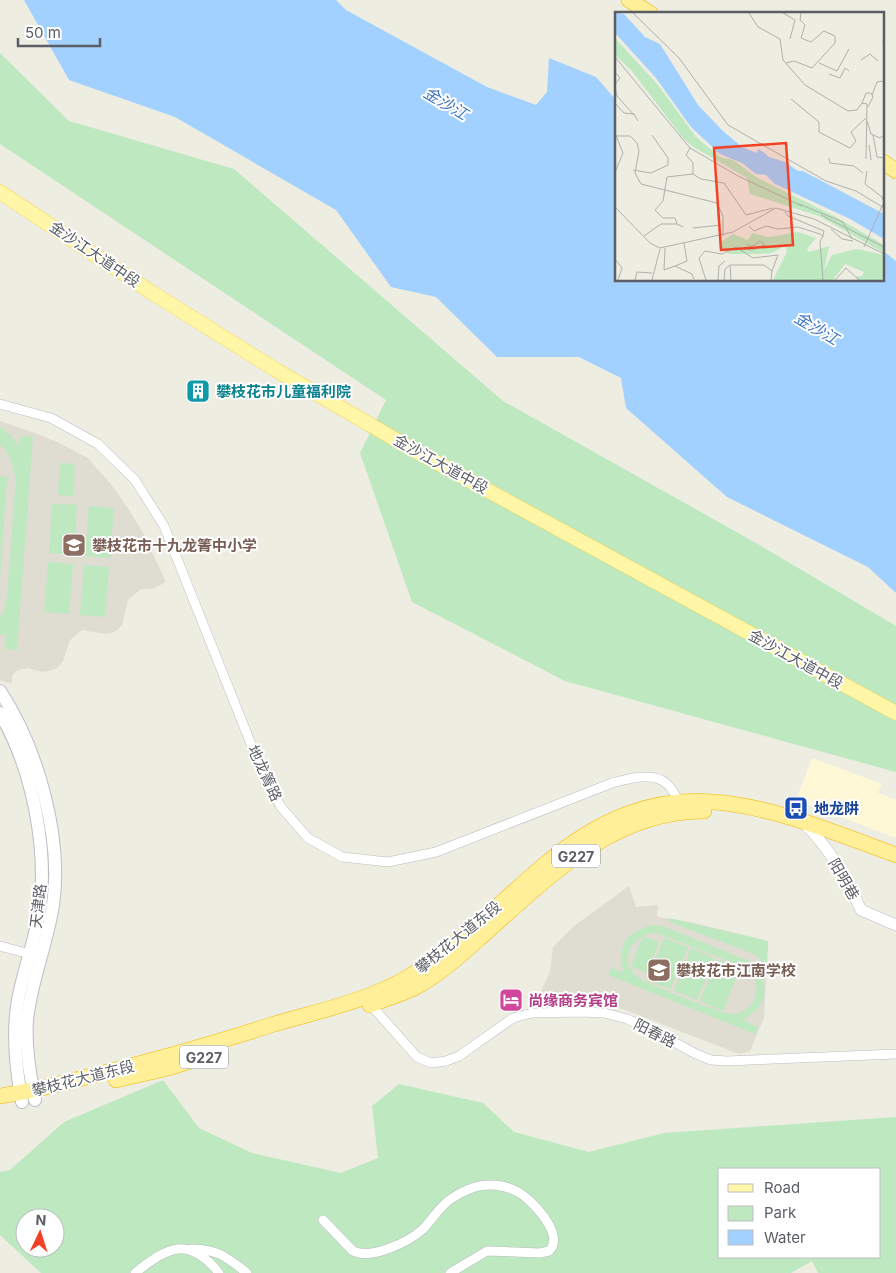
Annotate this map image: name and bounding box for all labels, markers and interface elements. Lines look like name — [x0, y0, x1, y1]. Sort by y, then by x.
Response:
inset map — [615, 12, 884, 281]
scale bar — [18, 15, 100, 47]
text: 50 m — [25, 23, 61, 42]
water label: 金沙江 — [420, 82, 473, 125]
street label: 金沙江大道中段 — [46, 217, 144, 291]
water label: 金沙江 — [791, 307, 844, 350]
building icon: 攀枝花市儿童福利院 — [185, 378, 211, 404]
place label: 攀枝花市儿童福利院 — [216, 382, 351, 401]
street label: 金沙江大道中段 — [390, 430, 492, 498]
school or university icon: 攀枝花市十九龙箐中小学 — [61, 532, 87, 558]
place label: 攀枝花市十九龙箐中小学 — [92, 536, 257, 555]
street label: 金沙江大道中段 — [745, 625, 847, 693]
street label: 地龙箐路 — [244, 742, 286, 804]
bus stop icon: 地龙阱 — [783, 795, 809, 821]
place label: 地龙阱 — [814, 799, 859, 818]
road number: G227 — [552, 844, 600, 868]
street label: 阳明巷 — [825, 855, 863, 903]
street label: 天津路 — [26, 883, 50, 929]
street label: 攀枝花大道东段 — [411, 897, 505, 977]
school or university icon: 攀枝花市江南学校 — [646, 957, 672, 983]
place label: 攀枝花市江南学校 — [676, 961, 796, 980]
hotel icon: 尚缘商务宾馆 — [498, 987, 524, 1013]
place label: 尚缘商务宾馆 — [528, 991, 618, 1010]
street label: 阳春路 — [631, 1014, 679, 1052]
road number: G227 — [180, 1046, 228, 1068]
street label: 攀枝花大道东段 — [30, 1056, 136, 1100]
legend — [718, 1168, 881, 1258]
text: Road — [764, 1178, 800, 1197]
text: Park — [764, 1203, 797, 1222]
north arrow — [15, 1208, 65, 1258]
text: N — [35, 1211, 47, 1228]
text: Water — [764, 1228, 806, 1247]

